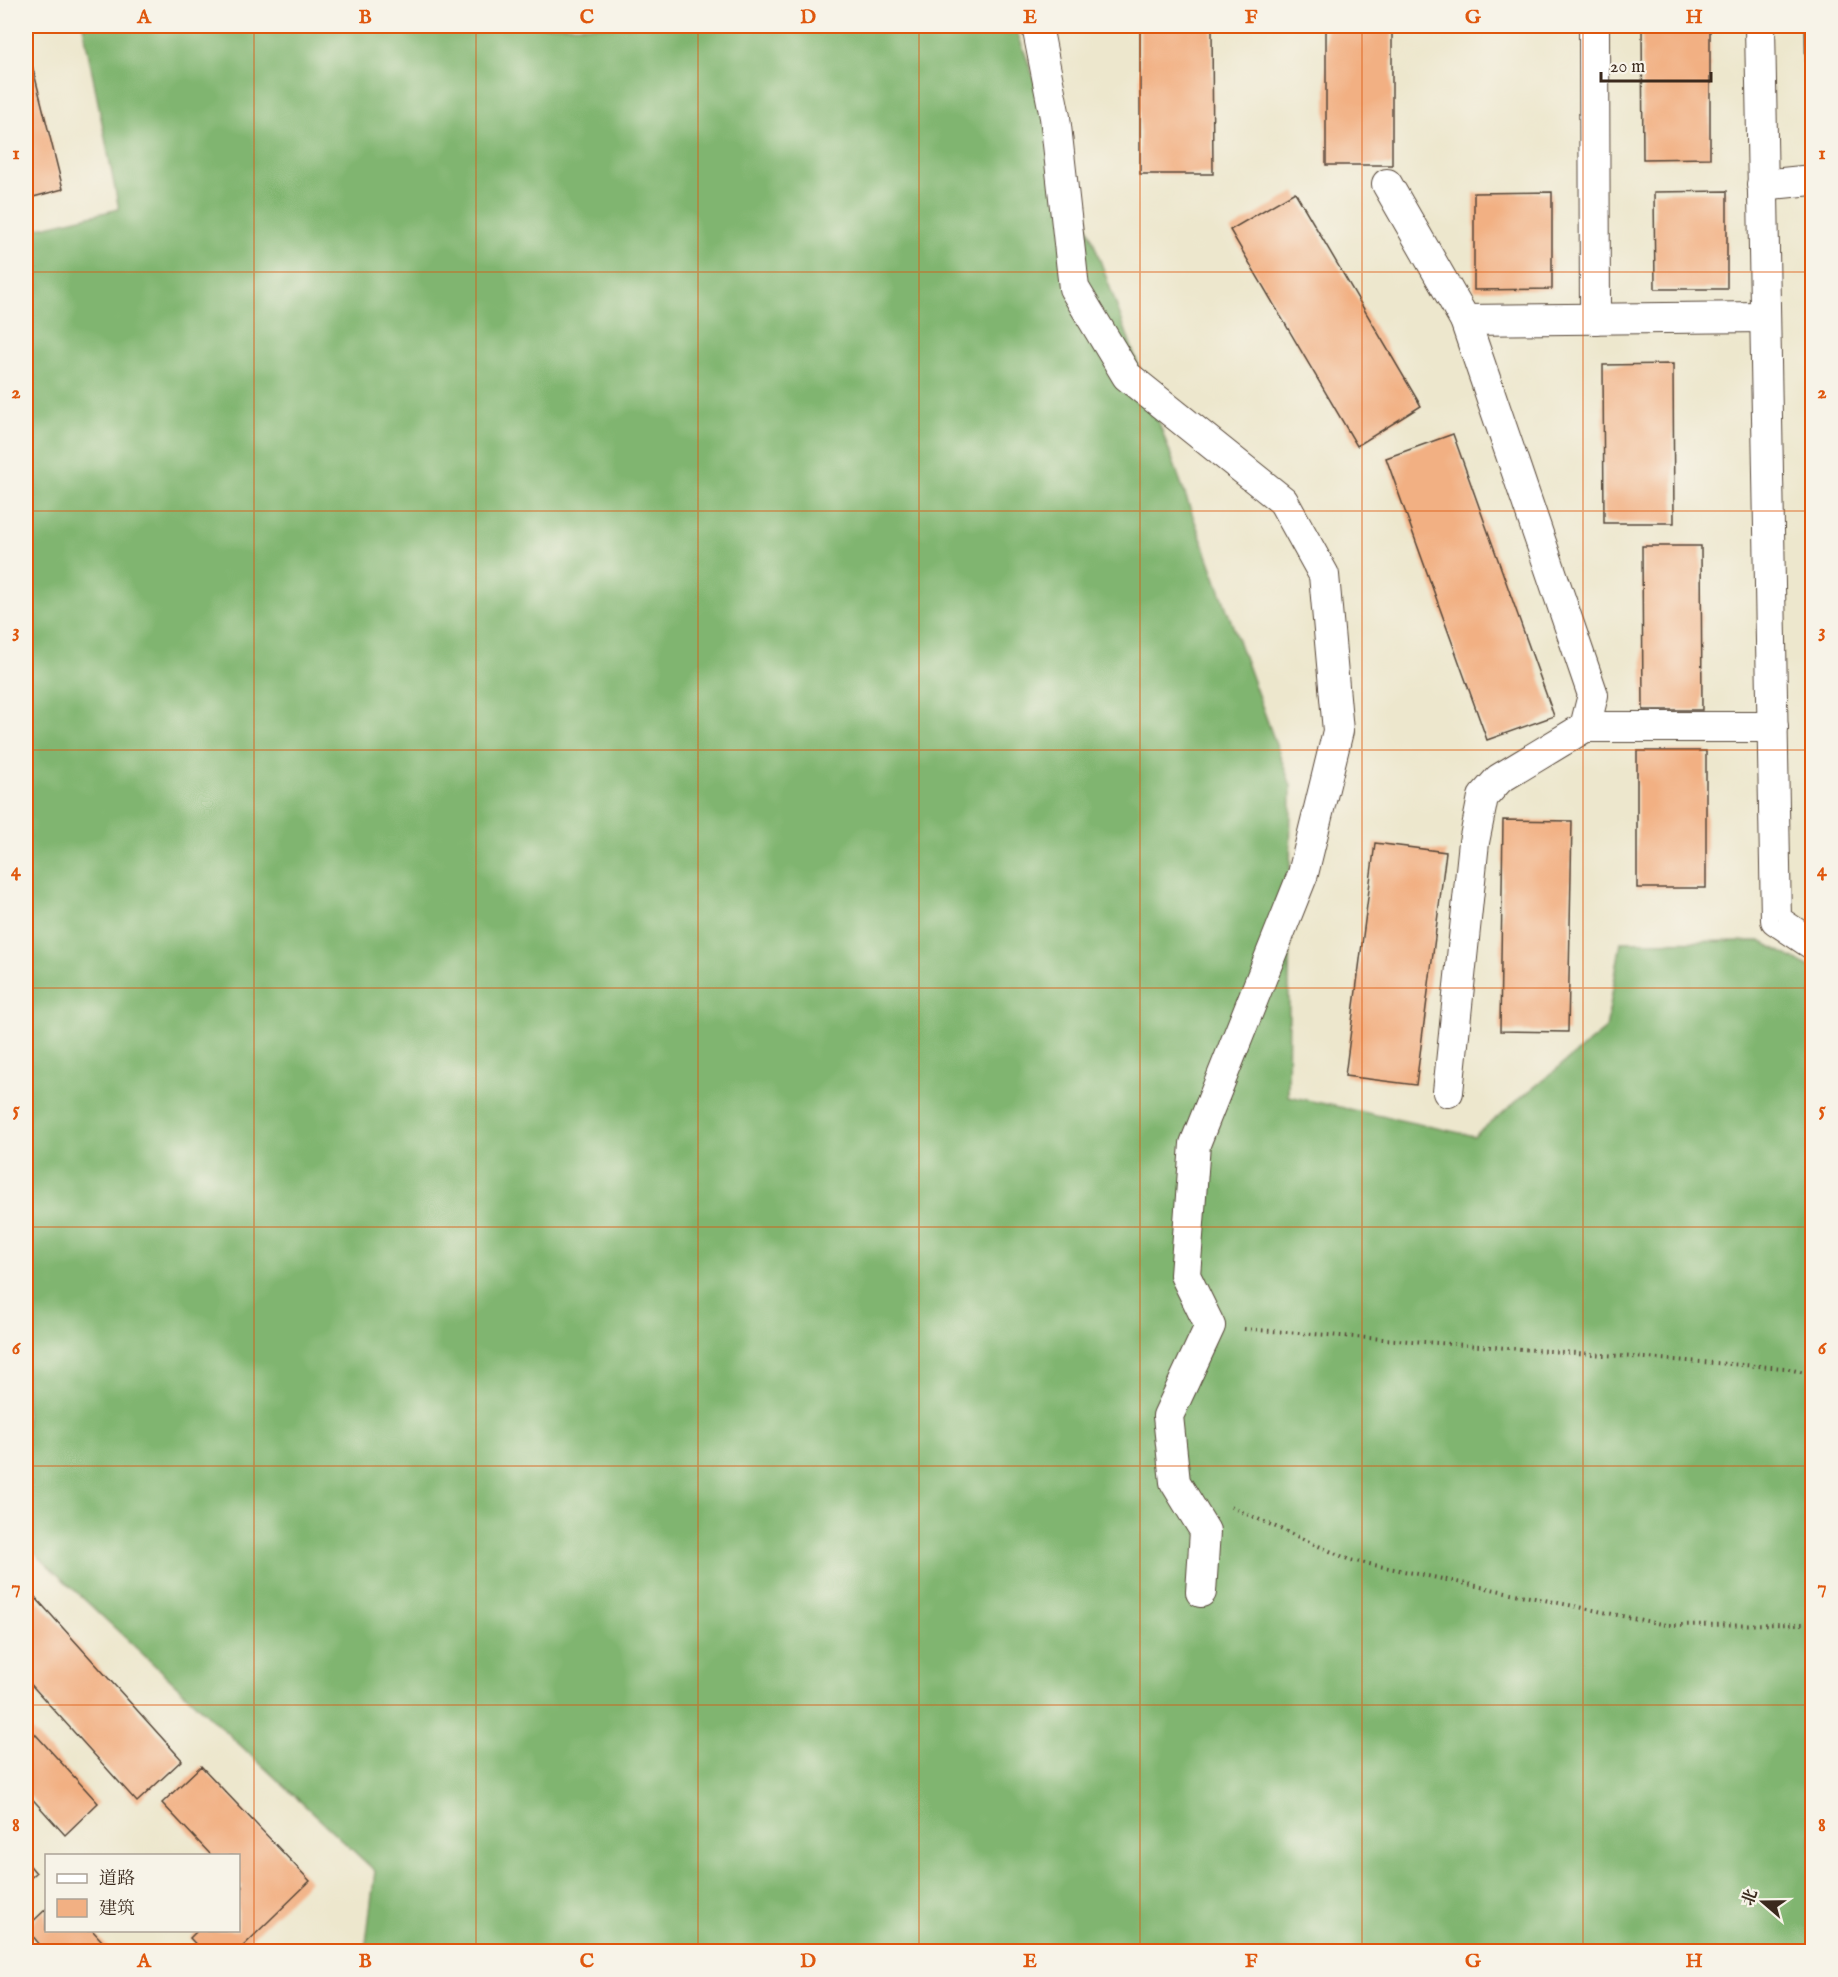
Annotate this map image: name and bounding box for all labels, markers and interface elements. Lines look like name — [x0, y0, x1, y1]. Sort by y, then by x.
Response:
text: A — [136, 5, 152, 30]
text: B — [358, 5, 372, 30]
text: C — [580, 5, 594, 30]
text: D — [800, 5, 816, 30]
text: E — [1023, 5, 1037, 30]
text: F — [1245, 5, 1258, 30]
text: G — [1465, 5, 1482, 30]
text: H — [1685, 5, 1703, 30]
scale bar — [1601, 45, 1710, 83]
text: 20 m — [1610, 56, 1645, 79]
text: 1 — [12, 141, 20, 166]
text: 1 — [1818, 141, 1826, 166]
text: 2 — [11, 380, 21, 405]
text: 2 — [1817, 380, 1827, 405]
text: 3 — [12, 619, 20, 644]
text: 3 — [1818, 619, 1826, 644]
text: 4 — [11, 858, 22, 883]
text: 4 — [1817, 858, 1828, 883]
text: 5 — [12, 1097, 20, 1122]
text: 5 — [1818, 1097, 1826, 1122]
text: 6 — [12, 1336, 22, 1361]
text: 6 — [1818, 1336, 1828, 1361]
text: 7 — [11, 1575, 21, 1600]
text: 7 — [1817, 1575, 1827, 1600]
text: 8 — [12, 1813, 20, 1838]
text: 8 — [1818, 1813, 1826, 1838]
legend — [45, 1854, 240, 1932]
text: 道路 — [99, 1868, 135, 1891]
north arrow — [1733, 1872, 1793, 1932]
text: 北 — [1739, 1887, 1763, 1908]
text: 建筑 — [99, 1898, 135, 1921]
text: A — [136, 1949, 152, 1974]
text: B — [358, 1949, 372, 1974]
text: C — [580, 1949, 594, 1974]
text: D — [800, 1949, 816, 1974]
text: E — [1023, 1949, 1037, 1974]
text: F — [1245, 1949, 1258, 1974]
text: G — [1465, 1949, 1482, 1974]
text: H — [1685, 1949, 1703, 1974]

